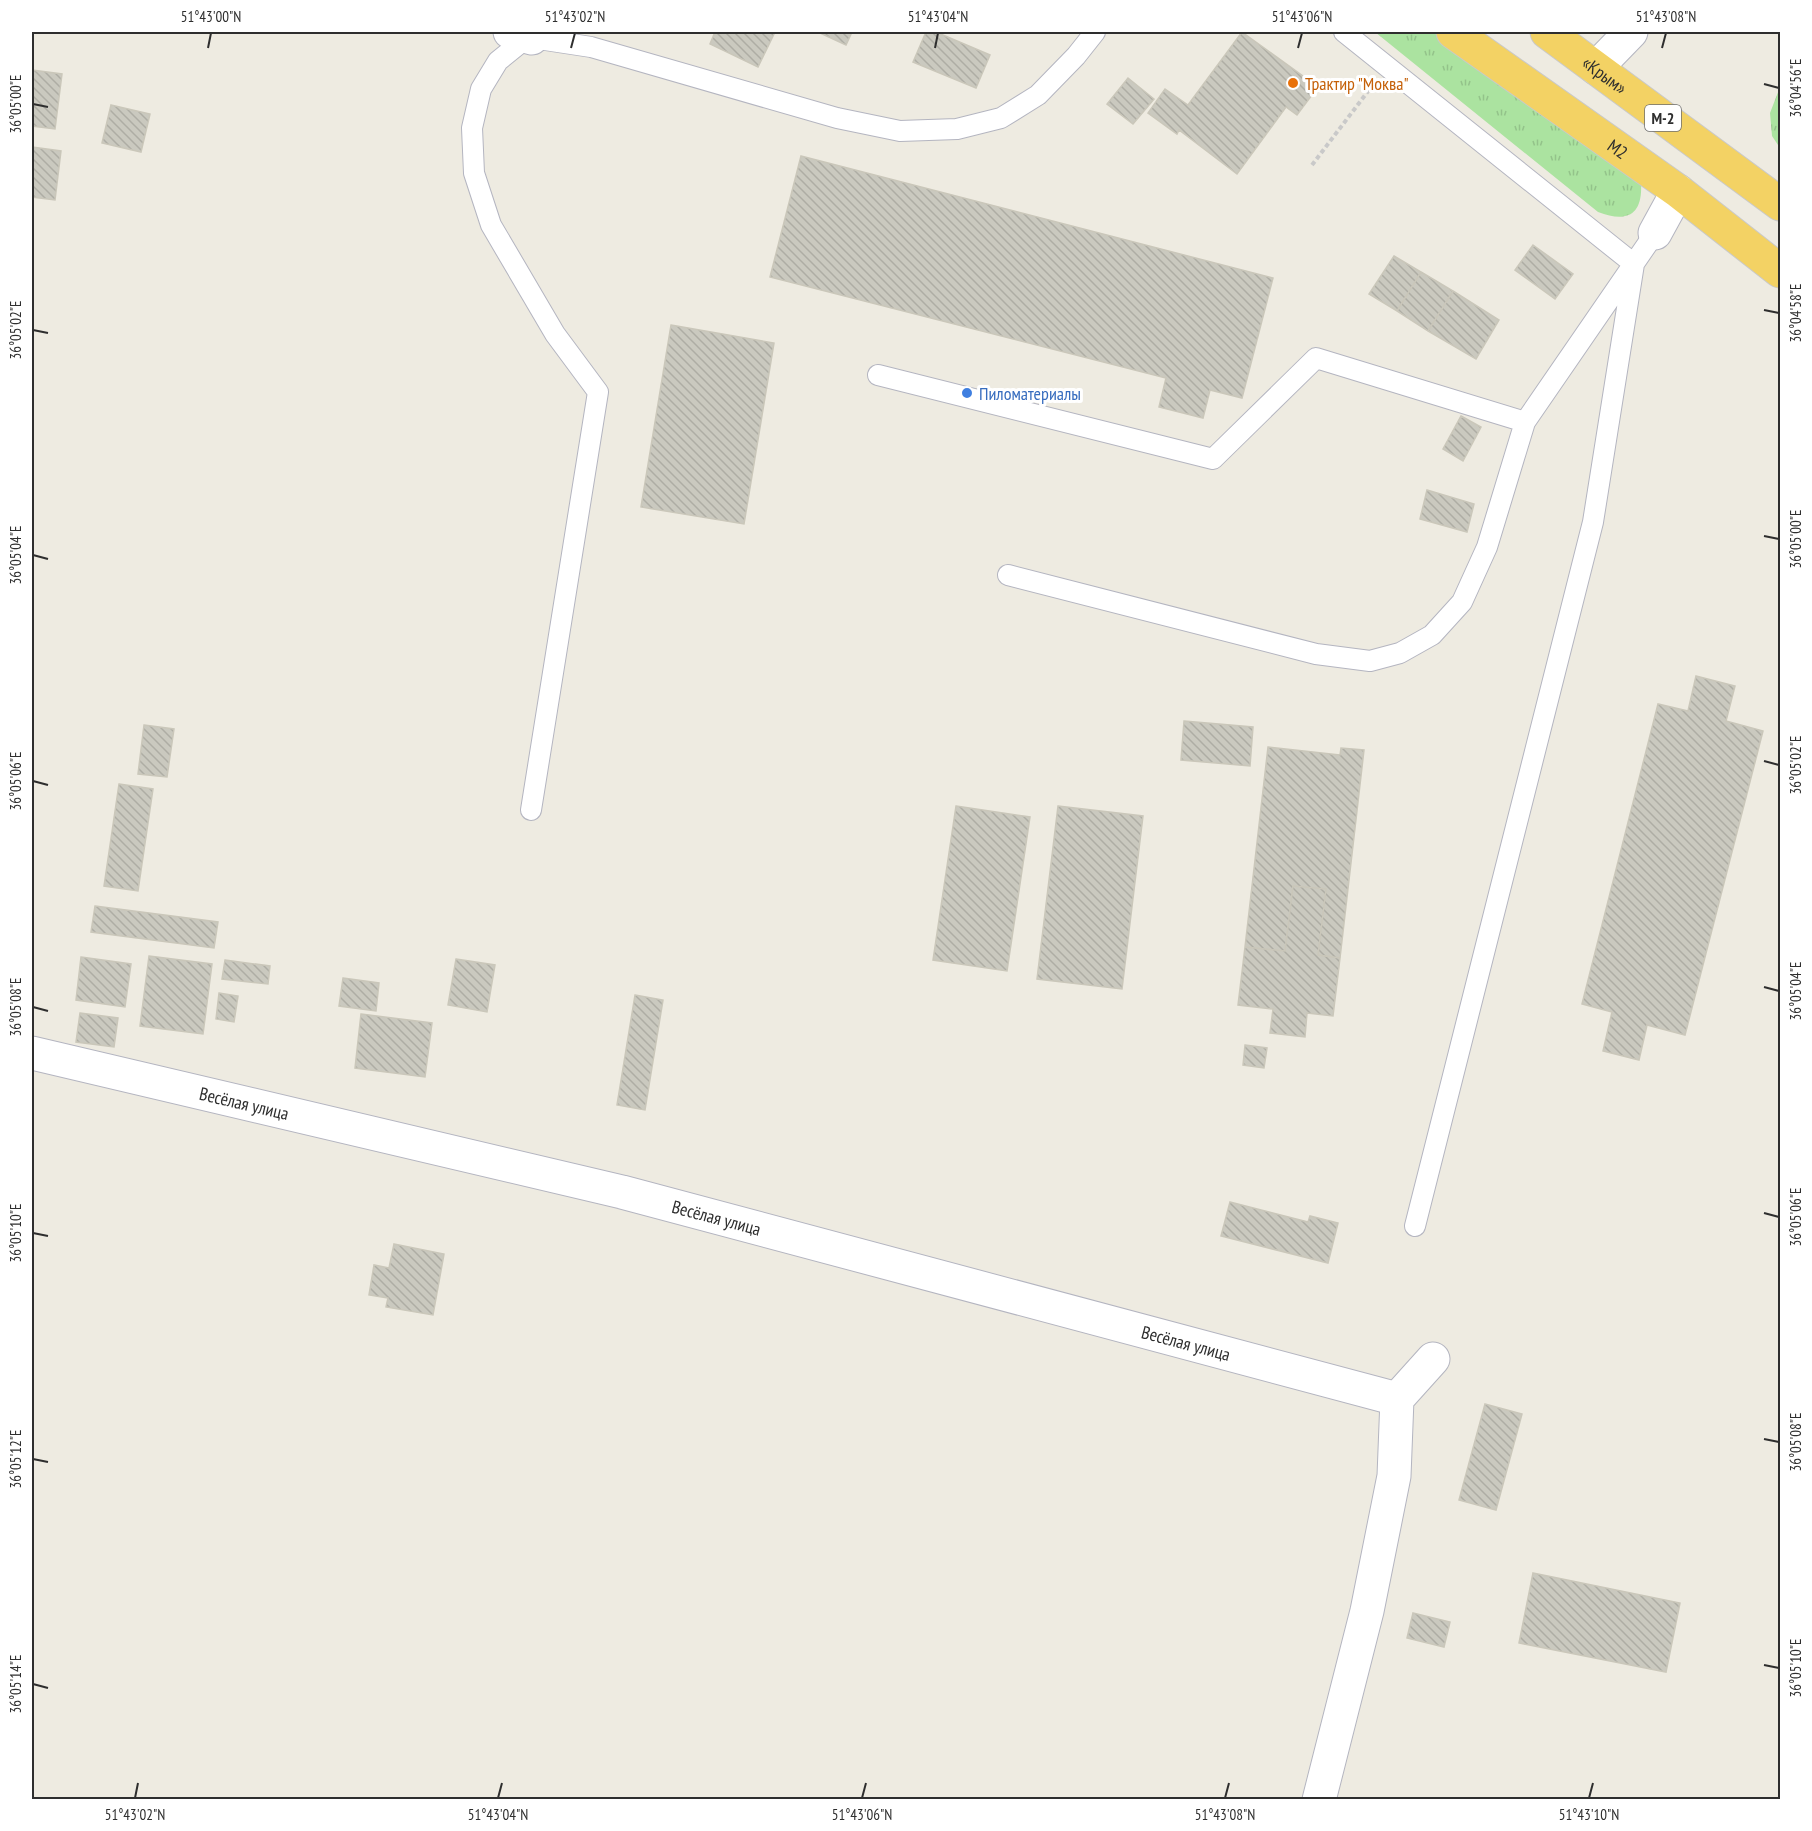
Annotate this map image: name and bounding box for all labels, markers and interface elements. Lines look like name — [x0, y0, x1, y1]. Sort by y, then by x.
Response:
text: 51°43'00"N — [181, 7, 241, 26]
text: 51°43'02"N — [545, 7, 605, 26]
text: 51°43'04"N — [908, 7, 968, 26]
text: 51°43'06"N — [1272, 7, 1332, 26]
text: 51°43'08"N — [1636, 7, 1696, 26]
street label: «Крым» — [1578, 51, 1632, 99]
text: 36°04'56"E — [1786, 58, 1805, 118]
place label: Трактир "Моква" — [1305, 72, 1409, 95]
text: 36°05'00"E — [6, 74, 25, 134]
marker: Трактир "Моква" — [1286, 76, 1300, 90]
road number: М-2 — [1645, 105, 1681, 131]
street label: М2 — [1603, 134, 1633, 164]
text: 36°04'58"E — [1786, 283, 1805, 343]
text: 36°05'02"E — [6, 300, 25, 360]
place label: Пиломатериалы — [979, 382, 1081, 405]
marker: Пиломатериалы — [960, 386, 974, 400]
text: 36°05'00"E — [1786, 509, 1805, 569]
text: 36°05'04"E — [6, 525, 25, 585]
text: 36°05'02"E — [1786, 735, 1805, 795]
text: 36°05'06"E — [6, 751, 25, 811]
text: 36°05'04"E — [1786, 961, 1805, 1021]
text: 36°05'08"E — [6, 977, 25, 1037]
street label: Весёлая улица — [197, 1081, 291, 1125]
text: 36°05'06"E — [1786, 1187, 1805, 1247]
street label: Весёлая улица — [669, 1194, 764, 1240]
text: 36°05'10"E — [6, 1203, 25, 1263]
street label: Весёлая улица — [1139, 1320, 1233, 1366]
text: 36°05'08"E — [1786, 1412, 1805, 1472]
text: 36°05'12"E — [6, 1429, 25, 1489]
text: 36°05'10"E — [1786, 1638, 1805, 1698]
text: 36°05'14"E — [6, 1654, 25, 1714]
text: 51°43'02"N — [105, 1805, 165, 1824]
text: 51°43'04"N — [468, 1805, 528, 1824]
text: 51°43'06"N — [832, 1805, 892, 1824]
text: 51°43'08"N — [1195, 1805, 1255, 1824]
text: 51°43'10"N — [1559, 1805, 1619, 1824]

